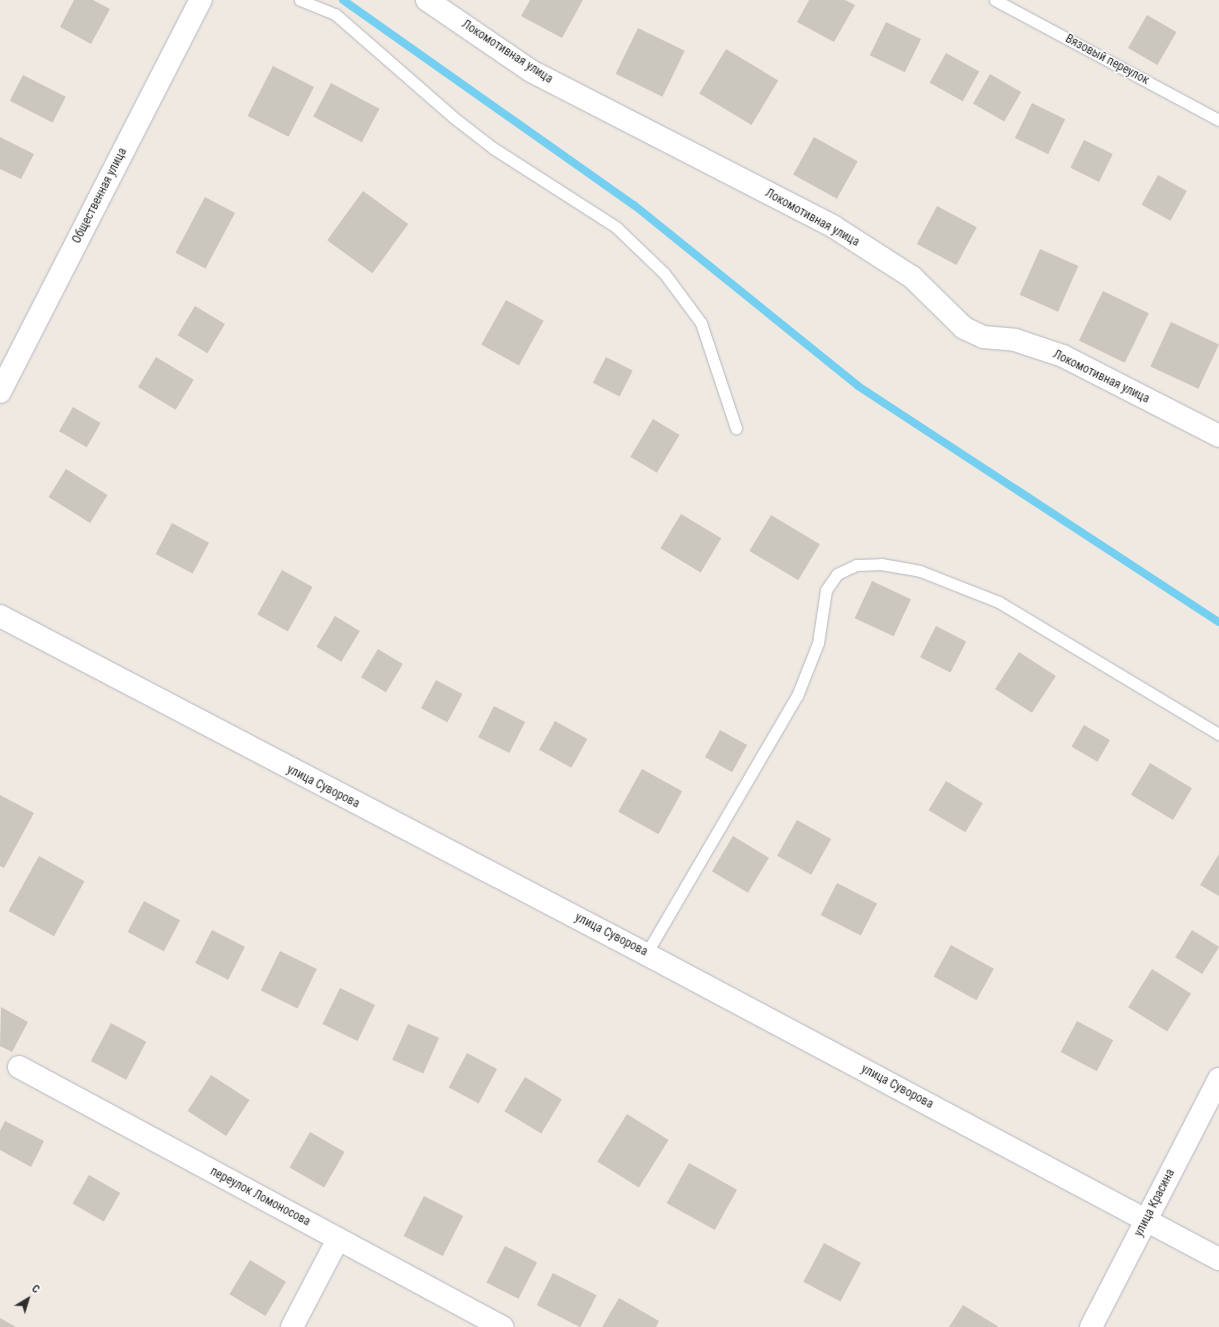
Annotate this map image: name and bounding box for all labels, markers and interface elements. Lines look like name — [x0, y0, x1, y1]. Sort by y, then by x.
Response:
street label: Локомотивная улица — [459, 17, 555, 87]
street label: Вязовый переулок — [1063, 32, 1151, 88]
street label: Общественная улица — [70, 146, 130, 246]
street label: Локомотивная улица — [762, 186, 862, 250]
street label: Локомотивная улица — [1050, 347, 1152, 407]
street label: улица Суворова — [284, 763, 362, 811]
street label: улица Суворова — [572, 911, 650, 959]
street label: улица Суворова — [859, 1062, 935, 1112]
street label: переулок Ломоносова — [207, 1165, 313, 1229]
street label: улица Красина — [1132, 1167, 1178, 1239]
north arrow — [8, 1279, 48, 1319]
text: С — [29, 1282, 42, 1296]

